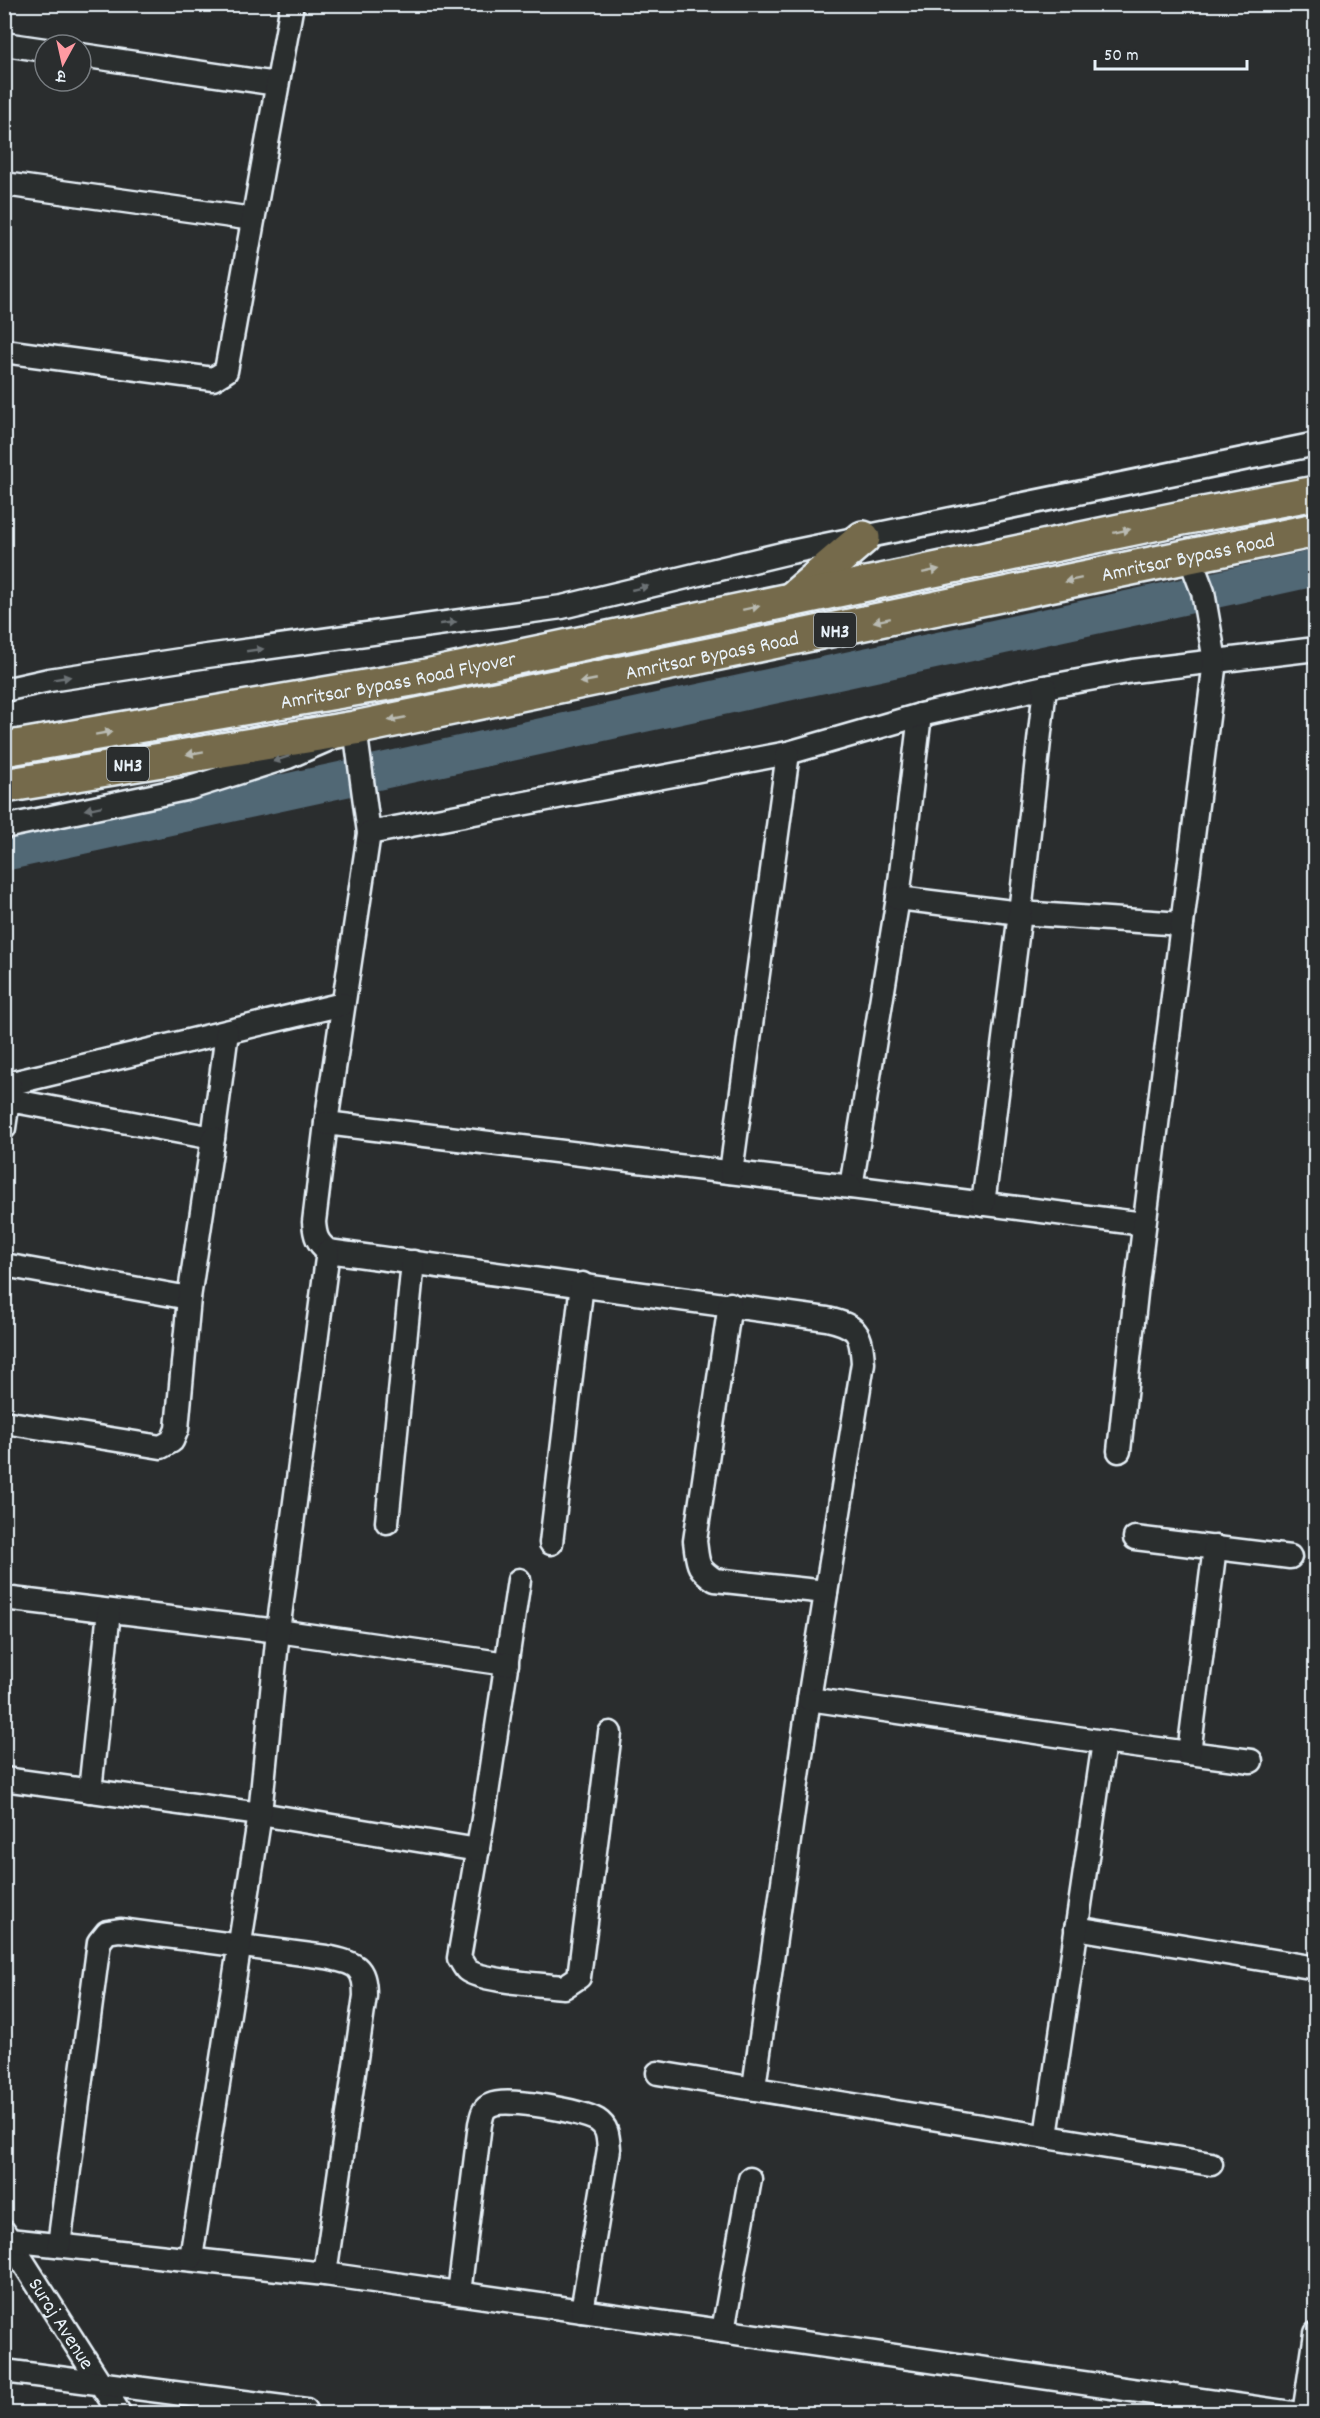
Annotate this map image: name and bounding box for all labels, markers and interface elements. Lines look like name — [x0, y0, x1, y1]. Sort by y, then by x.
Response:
north arrow — [33, 33, 93, 93]
scale bar — [1095, 33, 1246, 71]
text: 50 m — [1104, 44, 1139, 69]
text: उ — [54, 63, 68, 88]
one-way arrow — [1113, 526, 1132, 535]
street label: Amritsar Bypass Road — [1099, 527, 1278, 592]
one-way arrow — [922, 565, 940, 575]
one-way arrow — [1064, 575, 1082, 585]
one-way arrow — [630, 583, 649, 593]
one-way arrow — [742, 603, 761, 612]
road number: NH3 — [814, 613, 856, 647]
one-way arrow — [872, 616, 891, 625]
one-way arrow — [438, 618, 457, 627]
street label: Amritsar Bypass Road — [623, 625, 802, 690]
one-way arrow — [245, 645, 264, 654]
street label: Amritsar Bypass Road Flyover — [278, 646, 519, 719]
one-way arrow — [52, 673, 71, 682]
one-way arrow — [579, 677, 598, 686]
one-way arrow — [388, 715, 407, 724]
one-way arrow — [94, 728, 113, 737]
road number: NH3 — [107, 747, 149, 781]
one-way arrow — [185, 749, 204, 758]
one-way arrow — [272, 755, 290, 764]
one-way arrow — [83, 804, 102, 813]
street label: Suraj Avenue — [19, 2273, 100, 2377]

